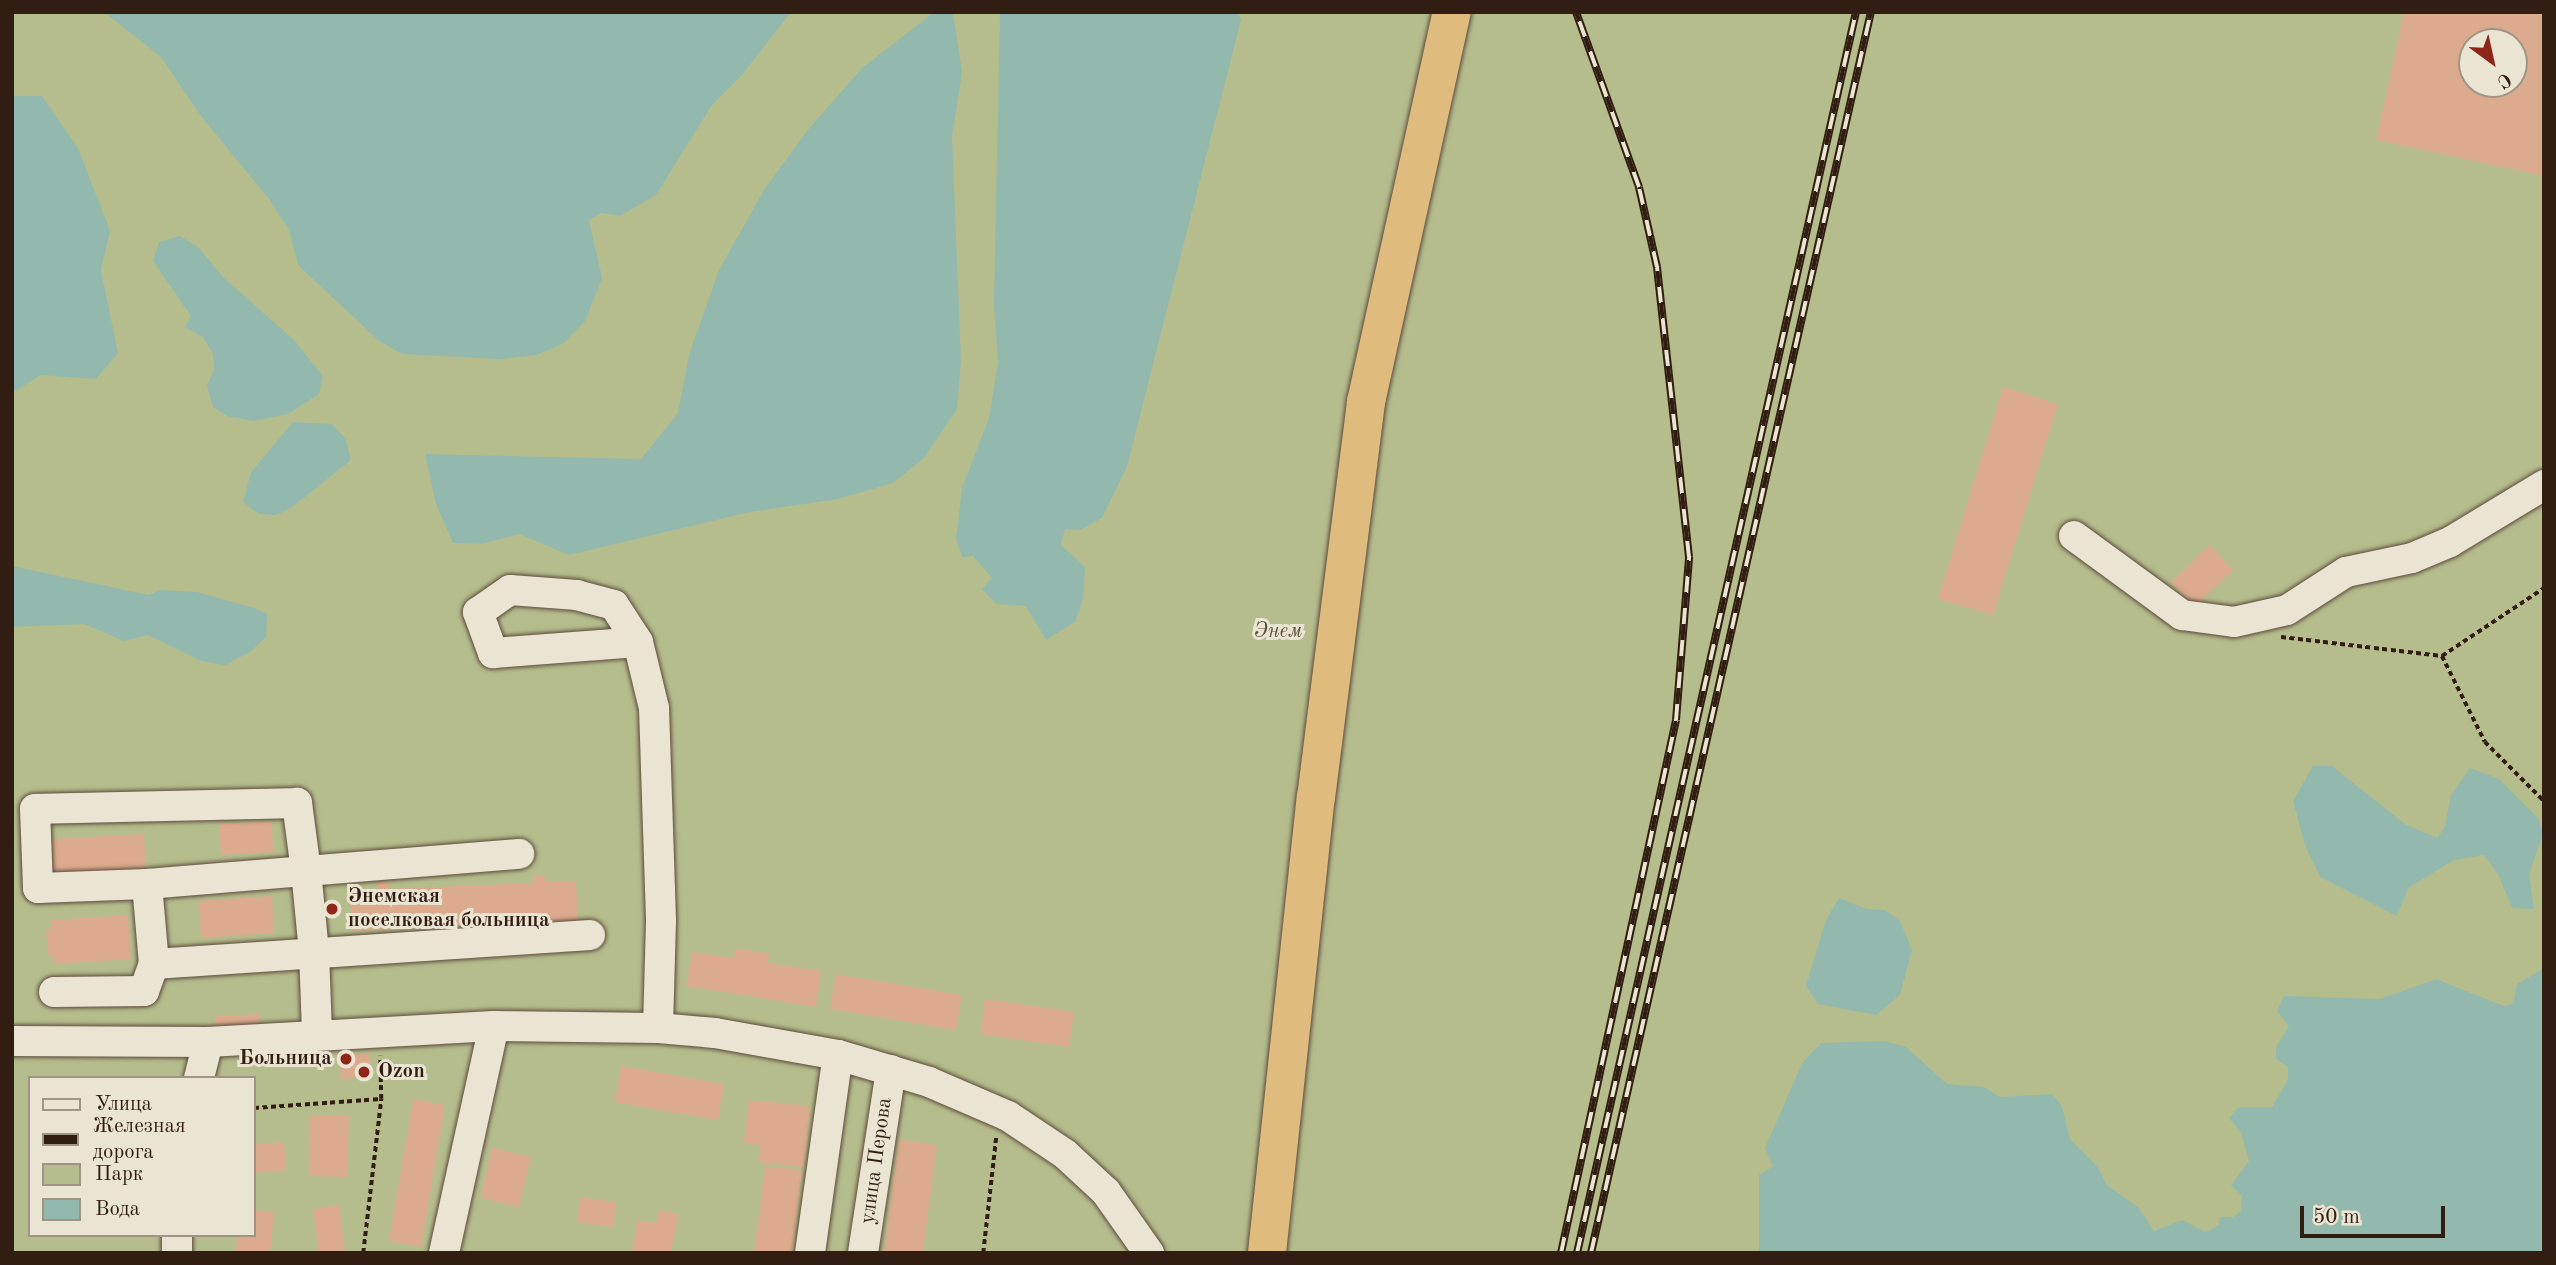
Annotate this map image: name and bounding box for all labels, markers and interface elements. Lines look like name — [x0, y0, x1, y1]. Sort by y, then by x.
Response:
north arrow — [2458, 28, 2528, 98]
text: С — [2493, 68, 2514, 91]
park label: Энем — [1254, 619, 1302, 645]
place label: Энемская поселковая больница — [348, 884, 550, 934]
marker: Энемская поселковая больница — [322, 899, 342, 919]
place label: Больница — [239, 1046, 332, 1072]
marker: Больница — [338, 1051, 354, 1067]
place label: Ozon — [378, 1059, 425, 1085]
marker: Ozon — [356, 1064, 372, 1080]
legend — [28, 1076, 256, 1237]
text: Улица — [95, 1094, 152, 1115]
street label: улица Перова — [856, 1096, 898, 1226]
text: Железная дорога — [93, 1116, 186, 1163]
text: Парк — [95, 1164, 143, 1185]
scale bar — [2304, 1192, 2449, 1236]
text: Вода — [95, 1199, 140, 1220]
text: 50 m — [2313, 1207, 2360, 1228]

